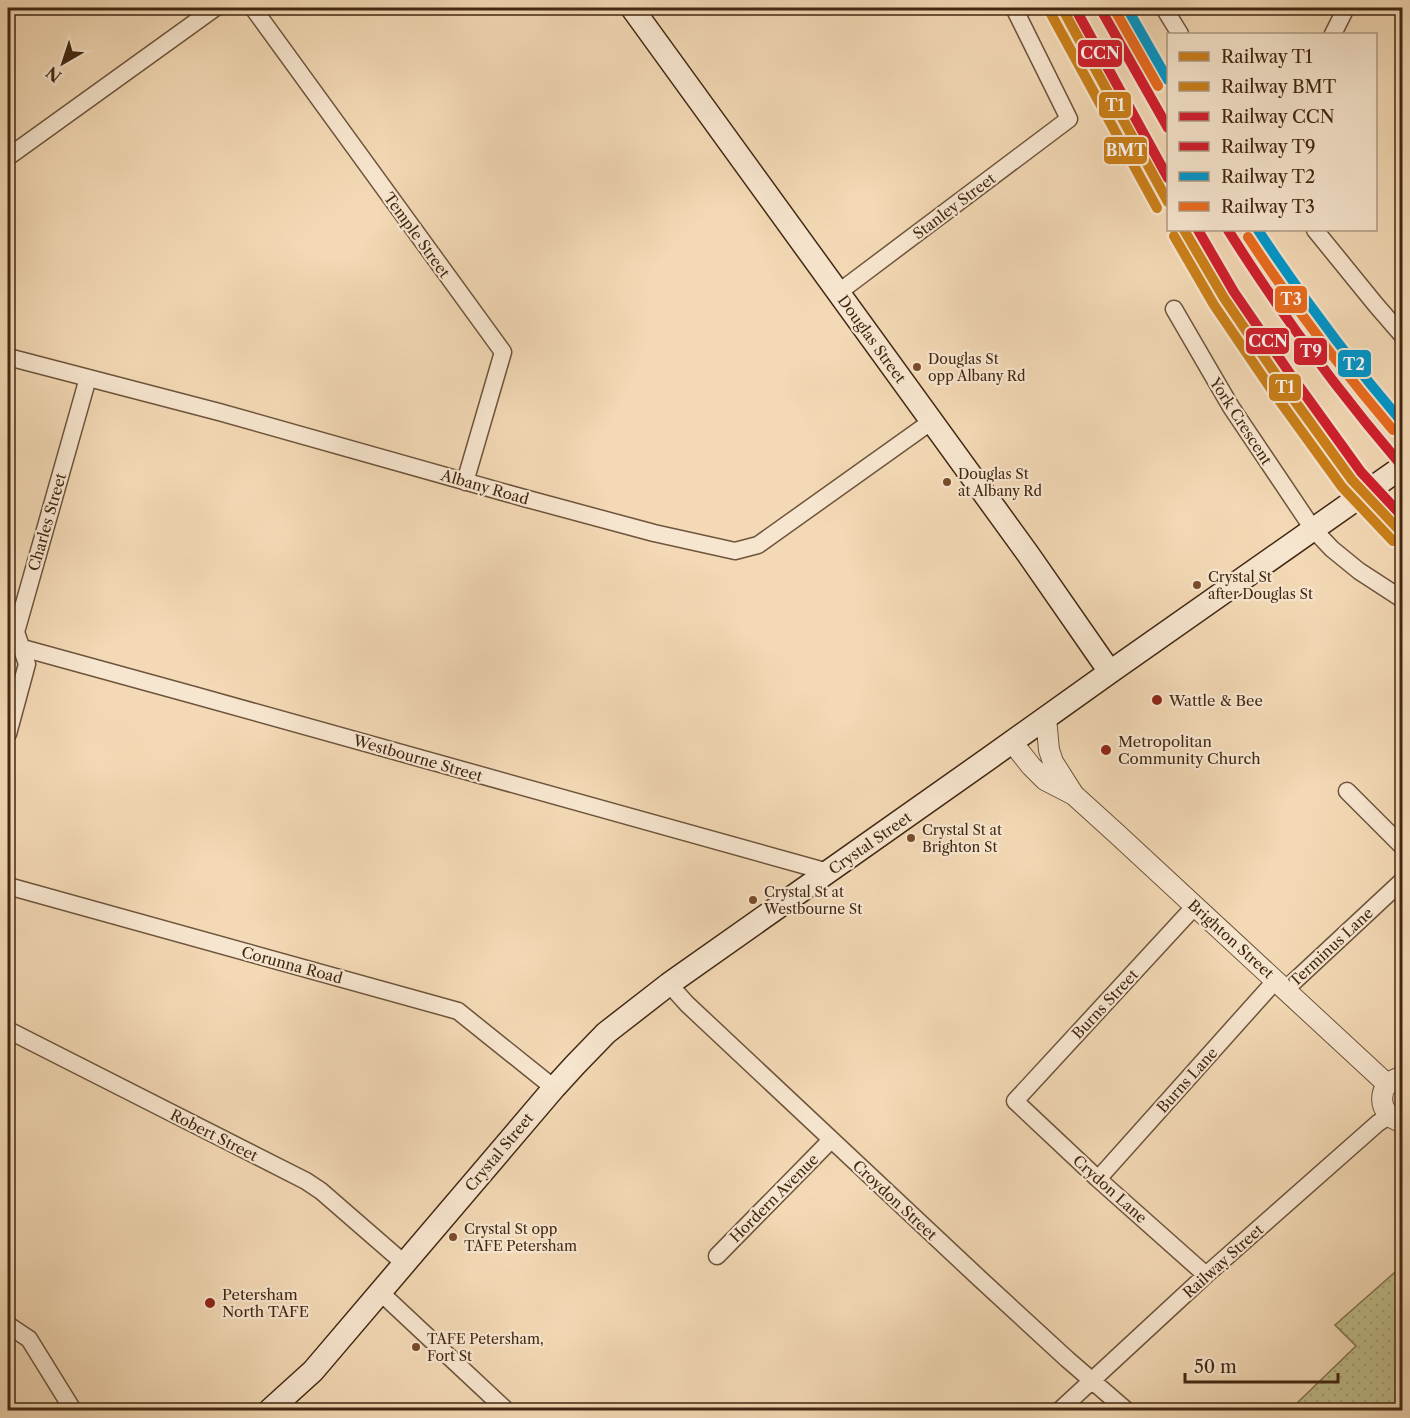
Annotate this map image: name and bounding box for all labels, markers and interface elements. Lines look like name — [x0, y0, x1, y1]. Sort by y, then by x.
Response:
north arrow — [33, 33, 93, 93]
legend — [1167, 33, 1377, 231]
line badge: CCN — [1077, 39, 1123, 68]
text: CCN — [1080, 43, 1120, 63]
text: Railway T1 — [1221, 46, 1313, 68]
text: N — [42, 62, 65, 87]
text: Railway BMT — [1221, 76, 1337, 98]
line badge: T1 — [1098, 91, 1132, 119]
text: T1 — [1105, 95, 1126, 115]
text: Railway CCN — [1221, 106, 1335, 128]
line badge: BMT — [1103, 136, 1148, 165]
text: Railway T9 — [1221, 136, 1316, 158]
text: BMT — [1105, 140, 1147, 160]
text: Railway T2 — [1221, 166, 1315, 188]
street label: Stanley Street — [909, 168, 1000, 243]
street label: Temple Street — [380, 189, 455, 282]
text: Railway T3 — [1221, 196, 1315, 218]
line badge: T3 — [1274, 285, 1308, 314]
text: T3 — [1280, 289, 1302, 309]
street label: Douglas Street — [834, 291, 911, 387]
line badge: CCN — [1245, 327, 1290, 355]
text: CCN — [1248, 331, 1288, 351]
line badge: T9 — [1293, 337, 1328, 366]
text: T9 — [1300, 341, 1322, 361]
line badge: T2 — [1337, 349, 1372, 378]
place label: Douglas St opp Albany Rd — [928, 350, 1026, 385]
text: T2 — [1343, 354, 1365, 374]
marker: Douglas St opp Albany Rd — [911, 361, 923, 373]
street label: York Crescent — [1205, 373, 1277, 469]
line badge: T1 — [1268, 373, 1302, 402]
text: T1 — [1275, 377, 1296, 397]
street label: Albany Road — [438, 465, 531, 509]
place label: Douglas St at Albany Rd — [958, 465, 1043, 500]
street label: Charles Street — [24, 470, 70, 573]
marker: Douglas St at Albany Rd — [941, 476, 953, 488]
place label: Crystal St after Douglas St — [1208, 568, 1313, 603]
marker: Crystal St after Douglas St — [1191, 579, 1203, 591]
place label: Wattle & Bee — [1168, 691, 1263, 710]
marker: Wattle & Bee — [1150, 693, 1164, 707]
street label: Westbourne Street — [350, 730, 485, 786]
place label: Metropolitan Community Church — [1118, 732, 1261, 768]
marker: Metropolitan Community Church — [1099, 743, 1113, 757]
street label: Crystal Street — [825, 807, 916, 878]
place label: Crystal St at Brighton St — [922, 821, 1002, 856]
marker: Crystal St at Brighton St — [905, 832, 917, 844]
place label: Crystal St at Westbourne St — [763, 883, 862, 918]
marker: Crystal St at Westbourne St — [747, 894, 759, 906]
street label: Brighton Street — [1184, 895, 1278, 983]
street label: Terminus Lane — [1285, 903, 1377, 991]
street label: Corunna Road — [239, 942, 345, 988]
street label: Burns Street — [1068, 965, 1143, 1043]
street label: Burns Lane — [1153, 1043, 1221, 1117]
street label: Robert Street — [167, 1105, 262, 1165]
street label: Crystal Street — [461, 1108, 538, 1195]
street label: Hordern Avenue — [726, 1150, 822, 1246]
street label: Crydon Lane — [1069, 1151, 1151, 1227]
street label: Croydon Street — [849, 1156, 942, 1244]
street label: Railway Street — [1179, 1219, 1268, 1302]
place label: Crystal St opp TAFE Petersham — [464, 1220, 577, 1255]
marker: Crystal St opp TAFE Petersham — [447, 1231, 459, 1243]
place label: Petersham North TAFE — [222, 1285, 309, 1321]
marker: Petersham North TAFE — [203, 1296, 217, 1310]
place label: TAFE Petersham, Fort St — [427, 1330, 544, 1365]
marker: TAFE Petersham, Fort St — [410, 1341, 422, 1353]
scale bar — [1185, 1346, 1338, 1384]
text: 50 m — [1194, 1356, 1237, 1378]

